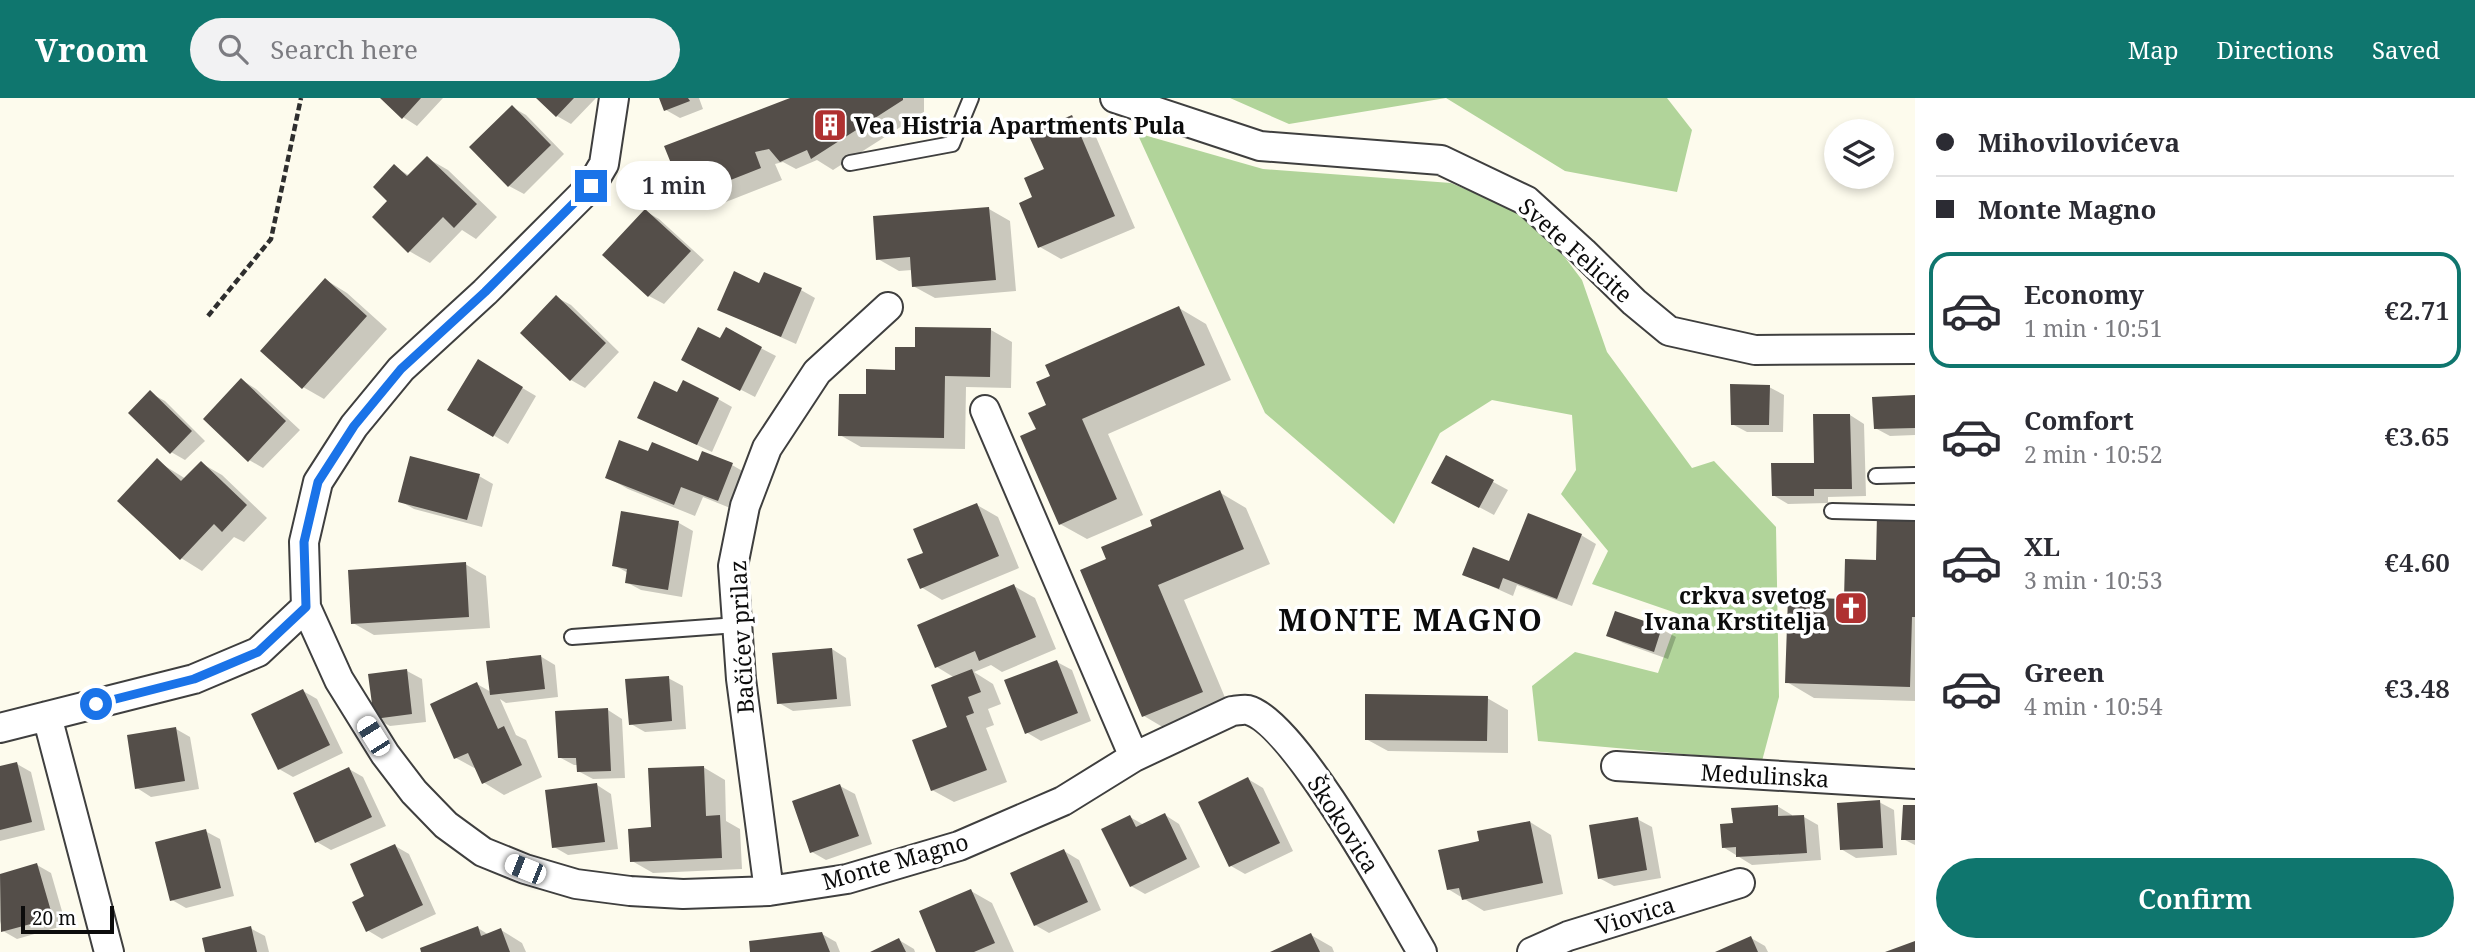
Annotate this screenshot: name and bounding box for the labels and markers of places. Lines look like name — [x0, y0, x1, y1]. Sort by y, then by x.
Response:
building icon: Vea Histria Apartments Pula — [811, 106, 849, 144]
place label: Vea Histria Apartments Pula — [854, 109, 1186, 141]
place label: crkva svetog Ivana Krstitelja — [1644, 579, 1826, 637]
church icon: crkva svetog Ivana Krstitelja — [1832, 589, 1870, 627]

